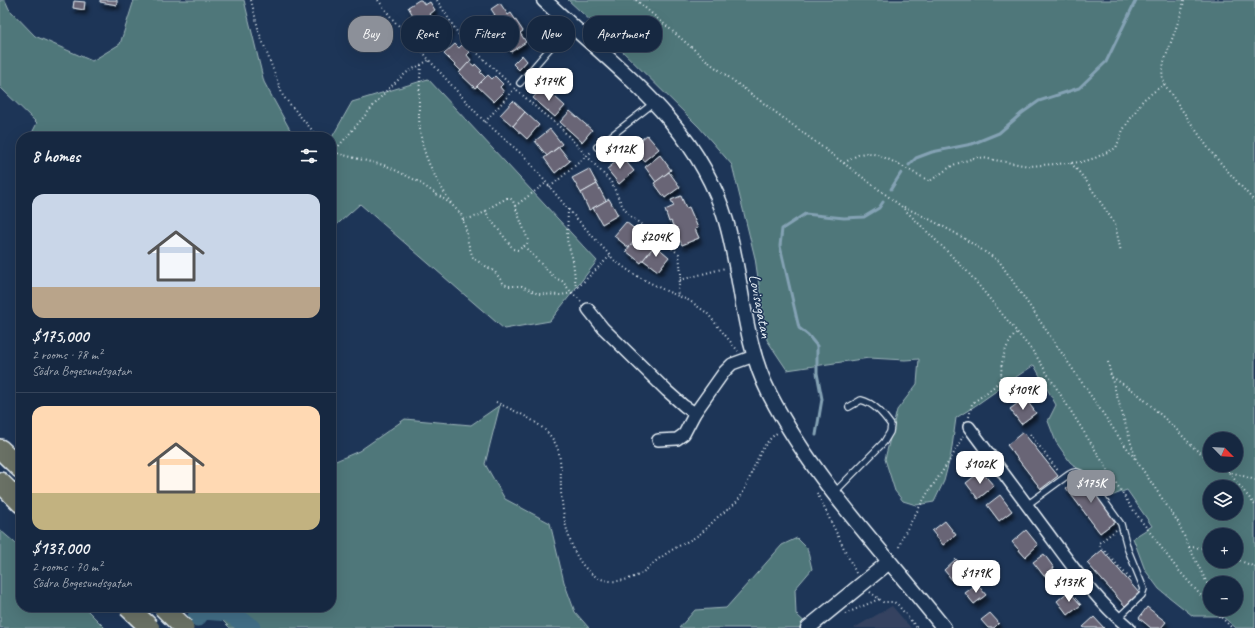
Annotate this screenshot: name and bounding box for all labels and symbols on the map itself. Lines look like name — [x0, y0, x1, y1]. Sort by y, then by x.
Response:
pin: $174K — [521, 68, 577, 102]
pin: $112K — [592, 136, 648, 170]
pin: $204K — [628, 224, 684, 258]
street label: Lovisagatan — [744, 273, 776, 341]
pin: $109K — [995, 377, 1051, 411]
north arrow — [1203, 432, 1243, 472]
pin: $102K — [952, 451, 1008, 485]
pin: $175K — [1063, 470, 1119, 504]
pin: $179K — [948, 560, 1004, 594]
pin: $137K — [1041, 569, 1097, 603]

